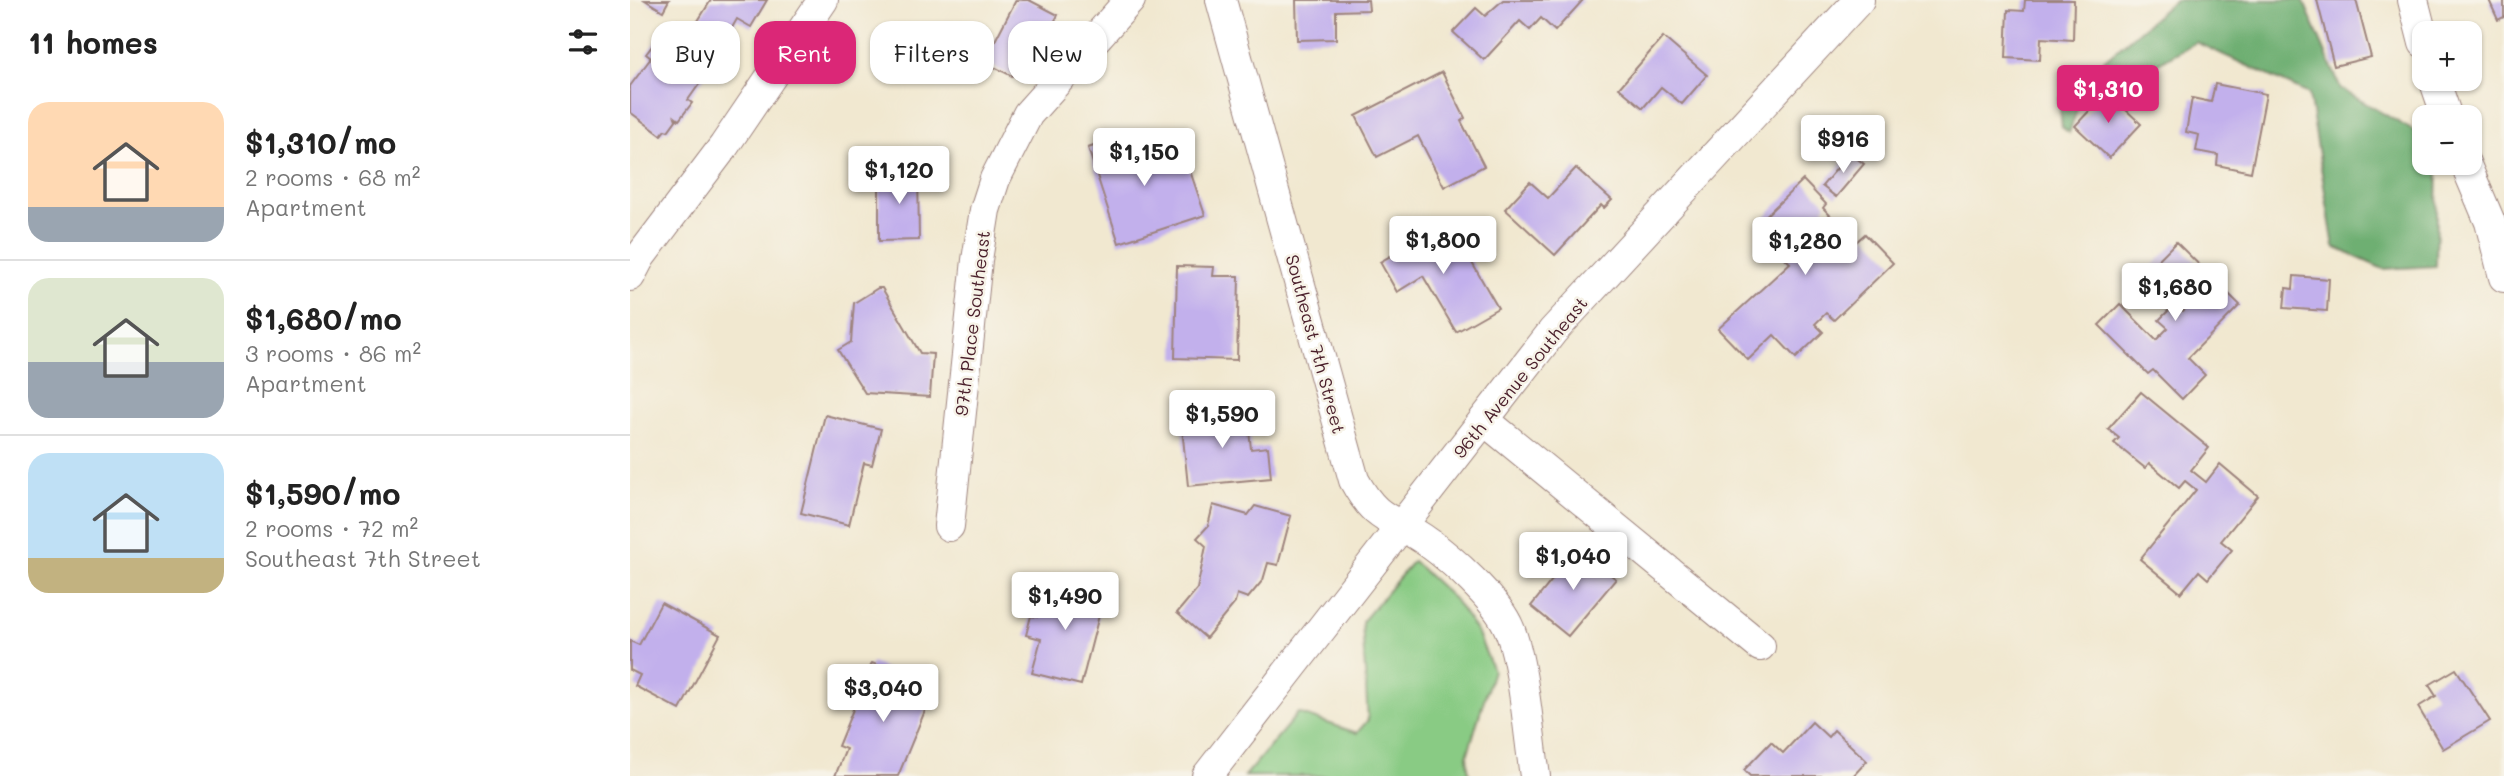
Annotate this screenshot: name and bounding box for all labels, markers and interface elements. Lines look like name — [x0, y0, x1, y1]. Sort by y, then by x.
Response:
chip: Buy — [651, 21, 740, 84]
chip: Rent — [754, 21, 856, 84]
chip: Filters — [870, 21, 994, 84]
chip: New — [1008, 21, 1107, 84]
map controls — [2412, 21, 2482, 175]
button: + — [2412, 21, 2482, 91]
text: 11 homes — [28, 22, 158, 62]
icon: filters — [564, 23, 602, 61]
pin: $1,310 — [2051, 66, 2165, 125]
text: $1,310 — [2073, 73, 2143, 103]
button: − — [2412, 105, 2482, 175]
pin: $916 — [1802, 116, 1884, 175]
text: $1,310/mo — [245, 122, 396, 162]
text: $916 — [1817, 123, 1869, 153]
pin: $1,150 — [1087, 128, 1201, 188]
icon: home — [84, 130, 168, 214]
text: $1,150 — [1109, 136, 1179, 166]
pin: $1,120 — [842, 146, 956, 206]
text: $1,120 — [864, 154, 934, 184]
text: 2 rooms · 68 m² — [245, 162, 420, 192]
text: Apartment — [245, 192, 367, 222]
pin: $1,800 — [1386, 216, 1500, 276]
pin: $1,280 — [1748, 218, 1862, 277]
text: $1,800 — [1405, 224, 1481, 254]
text: $1,280 — [1768, 225, 1842, 255]
street label: 97th Place Southeast — [949, 229, 995, 417]
street label: Southeast 7th Street — [1281, 252, 1351, 436]
pin: $1,680 — [2118, 264, 2232, 323]
text: $1,680 — [2138, 271, 2212, 301]
street label: 96th Avenue Southeast — [1447, 291, 1593, 463]
text: $1,680/mo — [245, 298, 402, 338]
icon: home — [84, 306, 168, 390]
text: 3 rooms · 86 m² — [245, 338, 421, 368]
text: Apartment — [245, 368, 367, 398]
pin: $1,590 — [1165, 391, 1279, 450]
text: $1,590 — [1185, 398, 1259, 428]
text: $1,590/mo — [245, 473, 400, 513]
icon: home — [84, 481, 168, 565]
text: 2 rooms · 72 m² — [245, 513, 418, 543]
pin: $1,040 — [1516, 532, 1630, 592]
text: $1,040 — [1535, 540, 1611, 570]
text: Southeast 7th Street — [245, 543, 481, 573]
pin: $1,490 — [1008, 572, 1122, 632]
text: $1,490 — [1028, 580, 1102, 610]
pin: $3,040 — [826, 664, 940, 724]
text: $3,040 — [843, 672, 923, 702]

